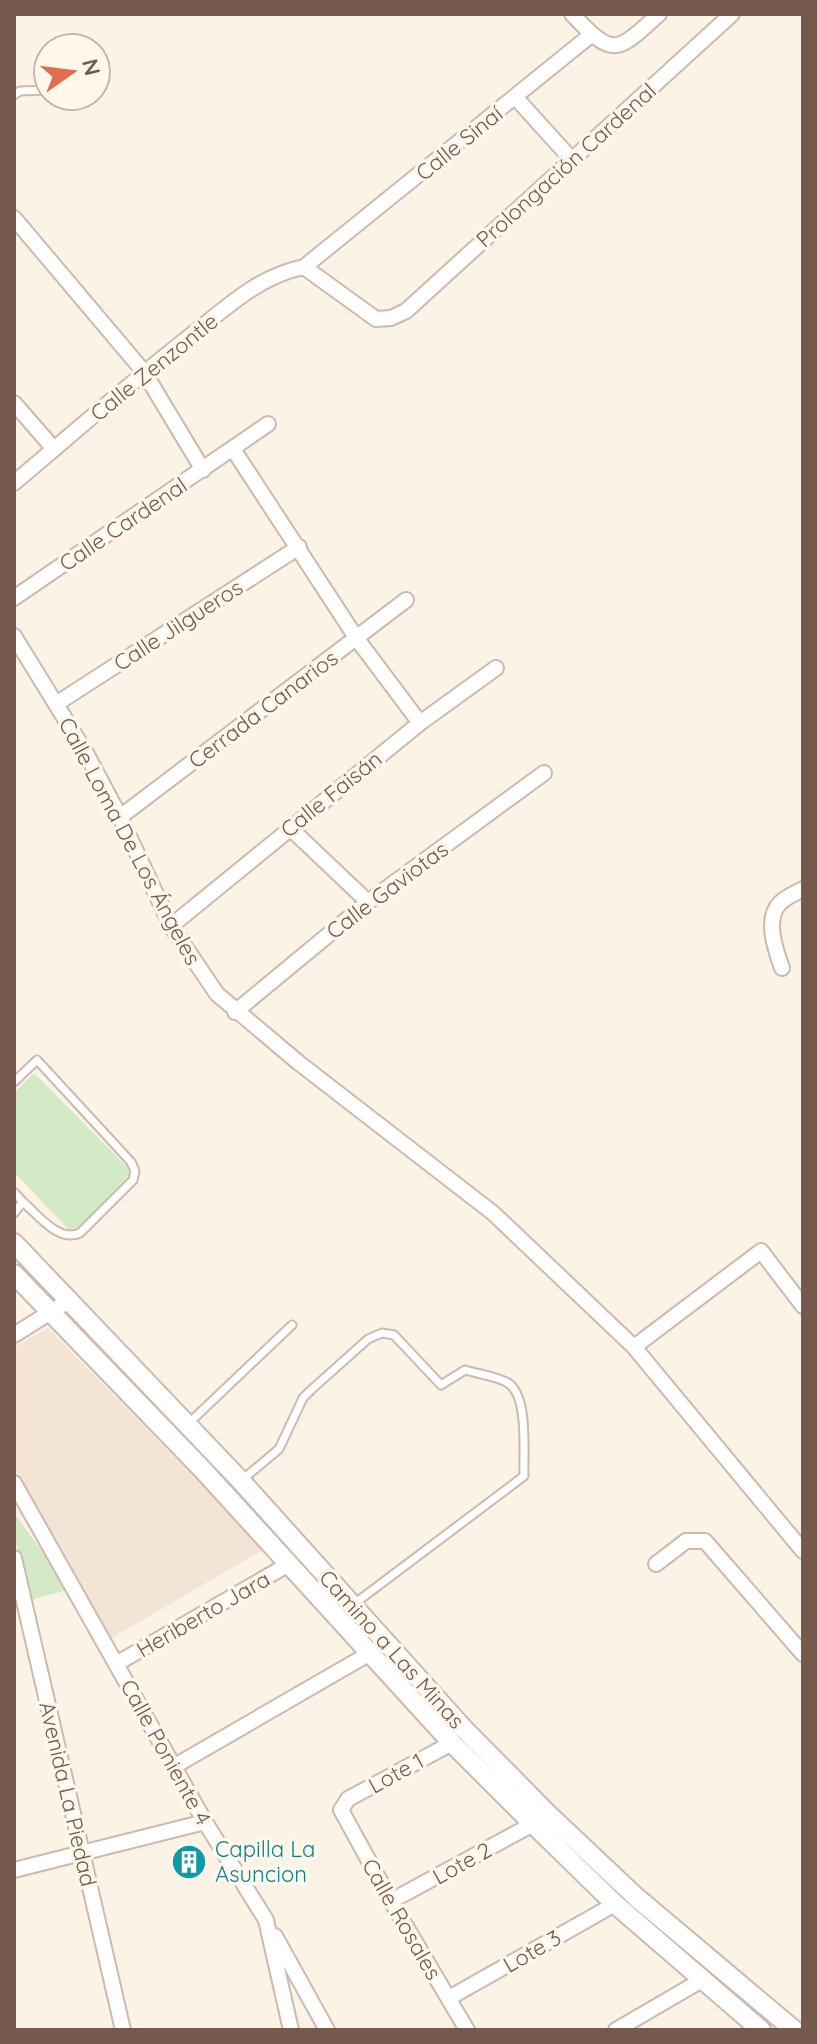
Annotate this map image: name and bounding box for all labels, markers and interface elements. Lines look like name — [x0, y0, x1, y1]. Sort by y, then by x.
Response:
north arrow — [32, 32, 112, 112]
text: N — [76, 56, 107, 78]
street label: Prolongación Cardenal — [470, 77, 662, 253]
street label: Calle Sinaí — [410, 99, 508, 187]
street label: Calle Zenzontle — [84, 307, 224, 427]
street label: Calle Cardenal — [54, 471, 192, 577]
street label: Calle Jilgueros — [108, 573, 248, 677]
street label: Cerrada Canarios — [183, 644, 343, 774]
street label: Calle Loma De Los Ángeles — [53, 712, 207, 970]
street label: Calle Faisán — [275, 745, 387, 843]
street label: Calle Gaviotas — [320, 835, 454, 945]
street label: Heriberto Jara — [131, 1564, 275, 1664]
street label: Camino a Las Minas — [313, 1564, 471, 1734]
street label: Calle Poniente 4 — [114, 1674, 218, 1830]
street label: Avenida La Piedad — [33, 1699, 103, 1889]
street label: Lote 1 — [363, 1746, 429, 1800]
place label: Capilla La Asuncion — [215, 1835, 315, 1888]
street label: Lote 2 — [428, 1835, 496, 1891]
building icon: Capilla La Asuncion — [170, 1843, 208, 1881]
street label: Calle Rosales — [356, 1853, 448, 1985]
street label: Lote 3 — [498, 1923, 566, 1979]

